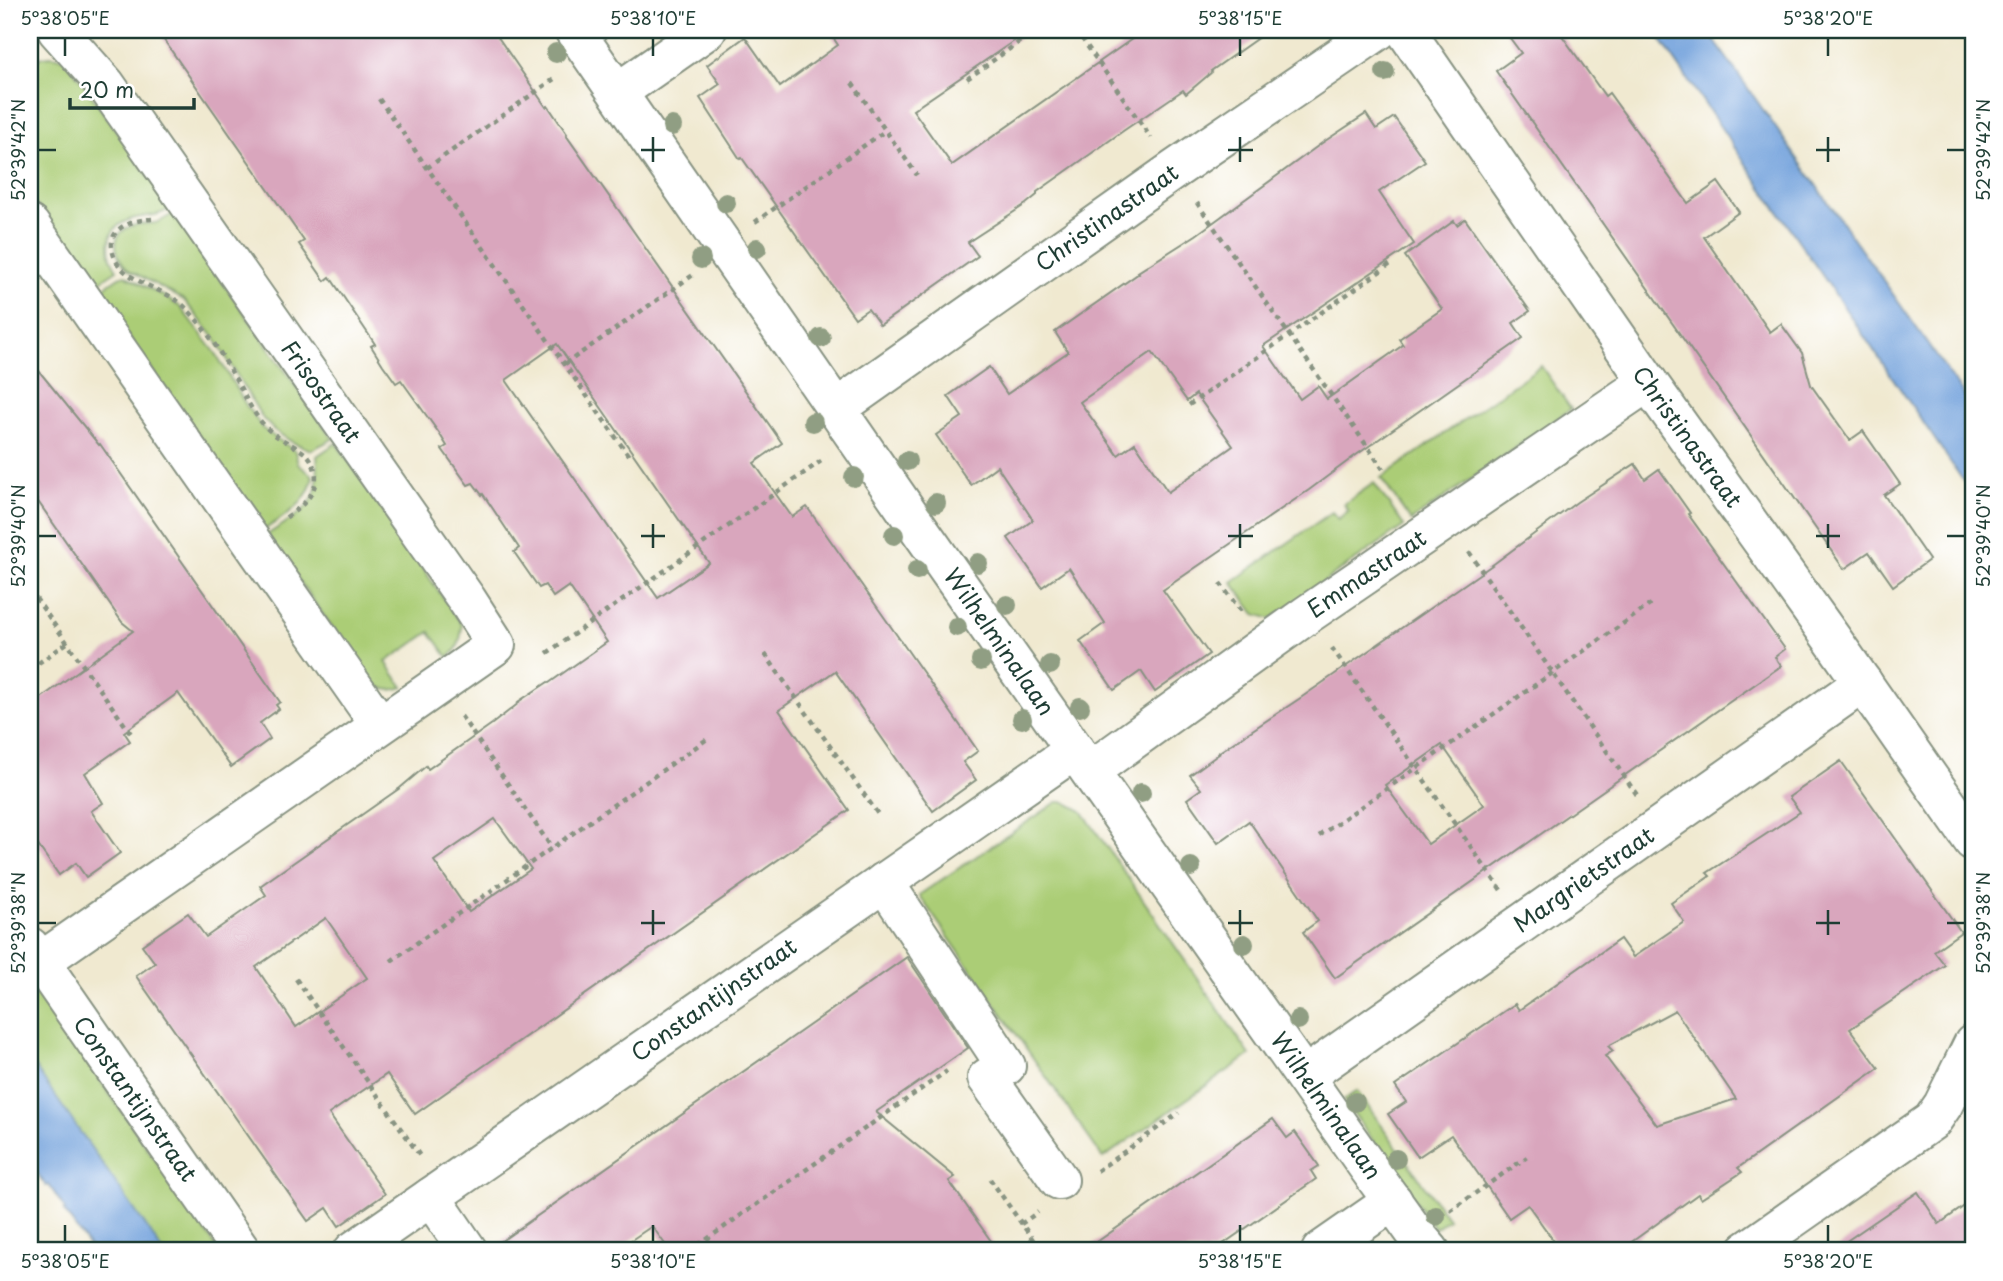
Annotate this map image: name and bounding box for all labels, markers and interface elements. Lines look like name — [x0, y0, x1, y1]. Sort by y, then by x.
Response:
text: 5°38'05"E — [20, 4, 110, 31]
text: 5°38'10"E — [610, 4, 696, 31]
text: 5°38'15"E — [1197, 4, 1283, 31]
text: 5°38'20"E — [1783, 4, 1873, 31]
scale bar — [70, 66, 194, 110]
text: 20 m — [80, 73, 134, 105]
text: 52°39'42"N — [4, 99, 31, 201]
text: 52°39'42"N — [1969, 99, 1996, 201]
street label: Christinastraat — [1027, 154, 1185, 279]
street label: Frisostraat — [274, 332, 371, 450]
street label: Christinastraat — [1625, 358, 1752, 514]
text: 52°39'40"N — [4, 484, 31, 588]
text: 52°39'40"N — [1969, 484, 1996, 588]
street label: Emmastraat — [1300, 520, 1433, 626]
street label: Wilhelminalaan — [936, 560, 1064, 722]
street label: Margrietstraat — [1506, 817, 1661, 940]
text: 52°39'38"N — [4, 872, 31, 974]
text: 52°39'38"N — [1969, 872, 1996, 974]
street label: Constantijnstraat — [623, 928, 803, 1069]
street label: Constantijnstraat — [66, 1008, 207, 1188]
street label: Wilhelminalaan — [1263, 1024, 1391, 1186]
text: 5°38'05"E — [20, 1247, 110, 1274]
text: 5°38'10"E — [610, 1247, 696, 1274]
text: 5°38'15"E — [1197, 1247, 1283, 1274]
text: 5°38'20"E — [1783, 1247, 1873, 1274]

